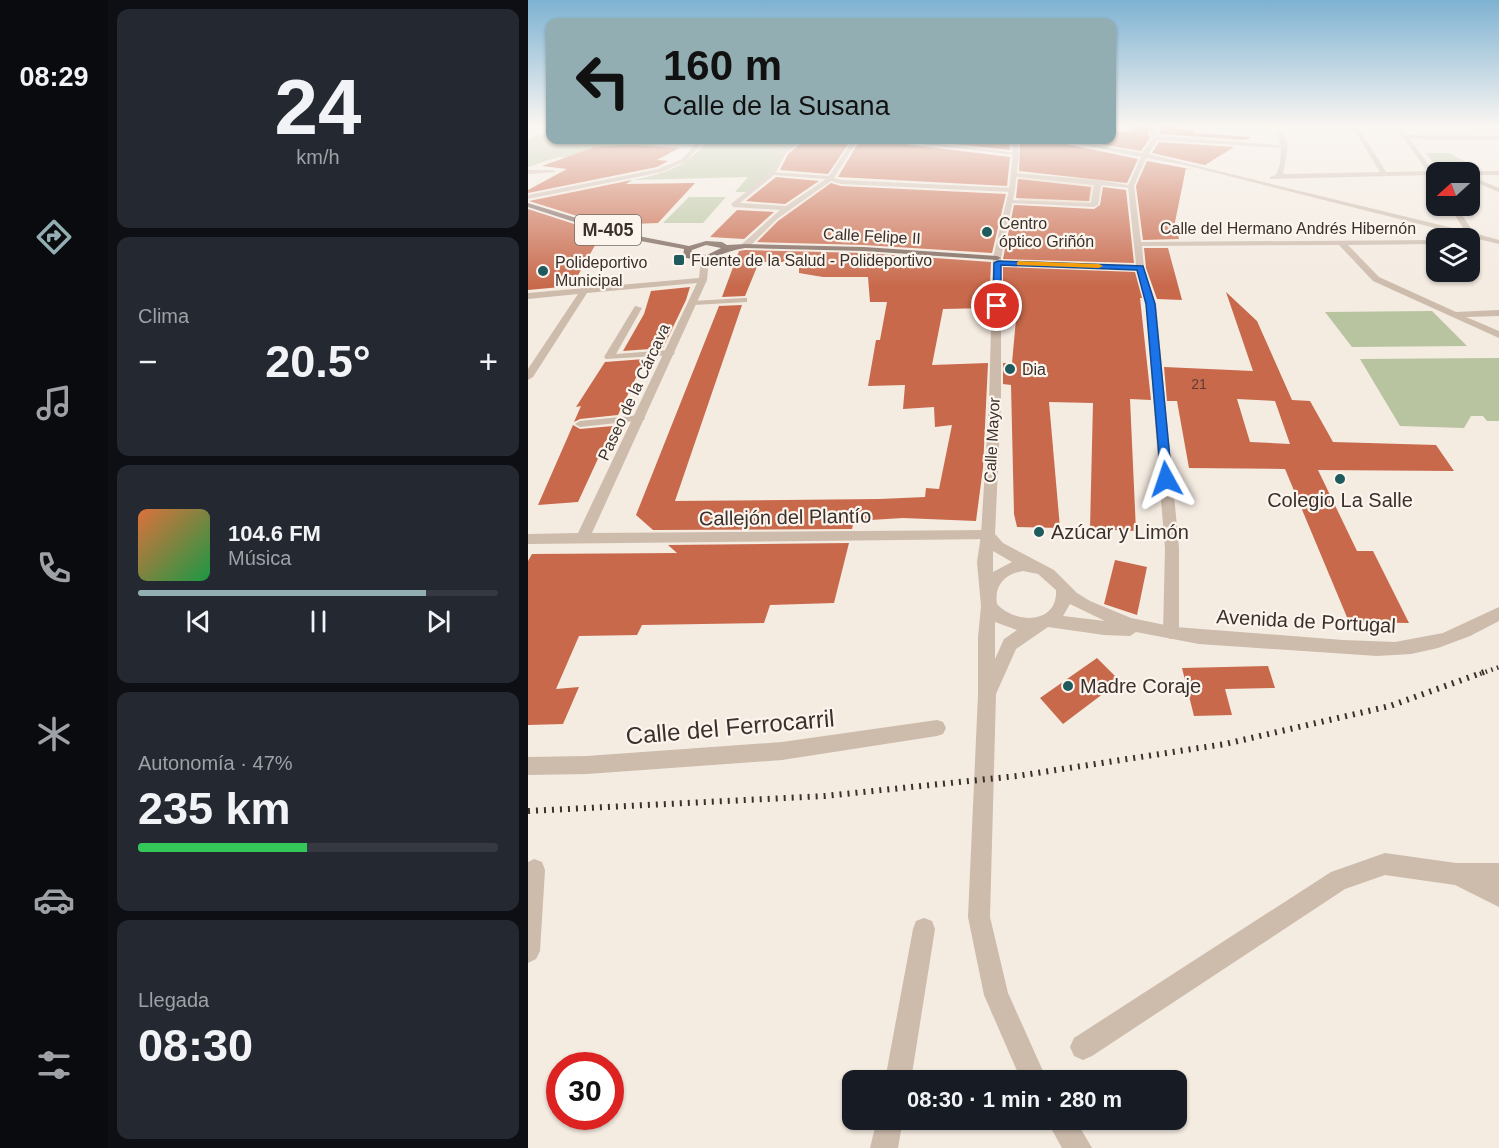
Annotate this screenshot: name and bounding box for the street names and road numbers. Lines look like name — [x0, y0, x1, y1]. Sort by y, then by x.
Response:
road number: M-405 — [575, 215, 641, 245]
street label: Calle del Hermano Andrés Hibernón — [1160, 220, 1416, 237]
street label: Calle Felipe II — [823, 225, 921, 247]
street label: Paseo de la Cárcava — [595, 321, 673, 463]
street label: Calle Mayor — [981, 396, 1003, 483]
street label: Callejón del Plantío — [699, 504, 871, 530]
street label: Avenida de Portugal — [1216, 605, 1396, 637]
street label: Calle del Ferrocarril — [625, 704, 835, 750]

